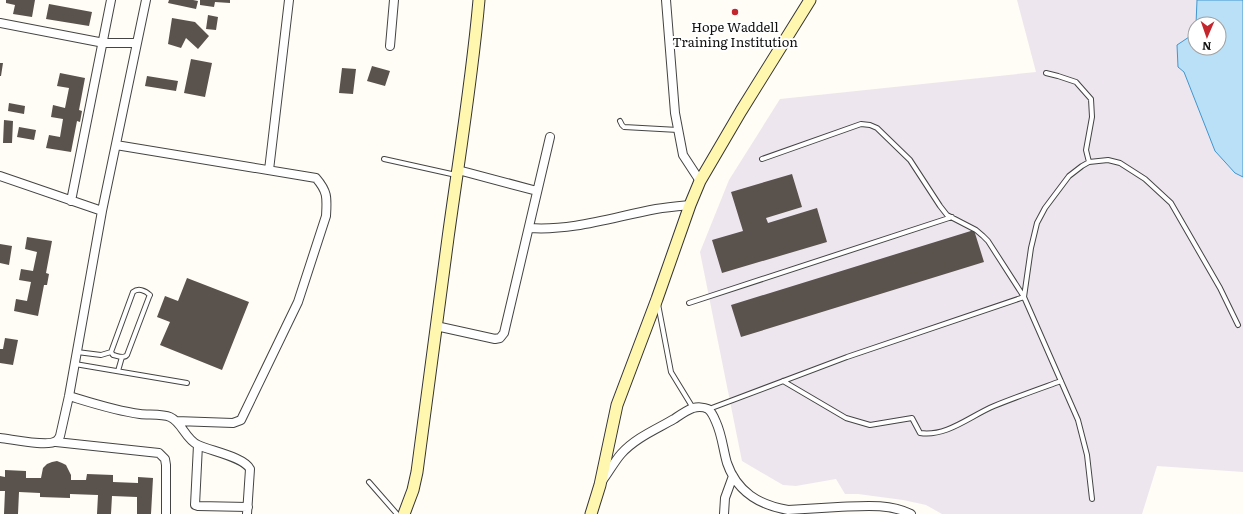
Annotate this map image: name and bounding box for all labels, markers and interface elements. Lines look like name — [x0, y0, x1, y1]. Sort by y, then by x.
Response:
marker: Hope Waddell Training Institution — [730, 7, 740, 17]
north arrow — [1187, 16, 1227, 56]
place label: Hope Waddell Training Institution — [672, 17, 798, 51]
text: N — [1202, 39, 1212, 55]

